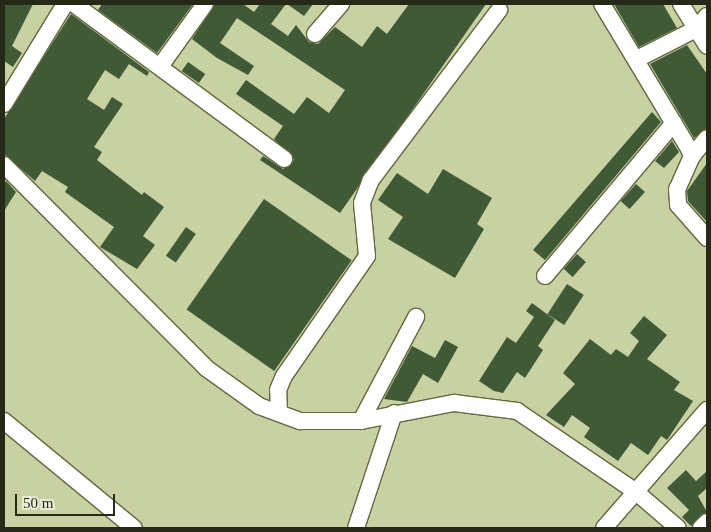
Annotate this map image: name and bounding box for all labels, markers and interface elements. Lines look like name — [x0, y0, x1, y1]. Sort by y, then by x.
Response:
scale bar — [18, 484, 118, 516]
text: 50 m — [23, 495, 53, 511]

